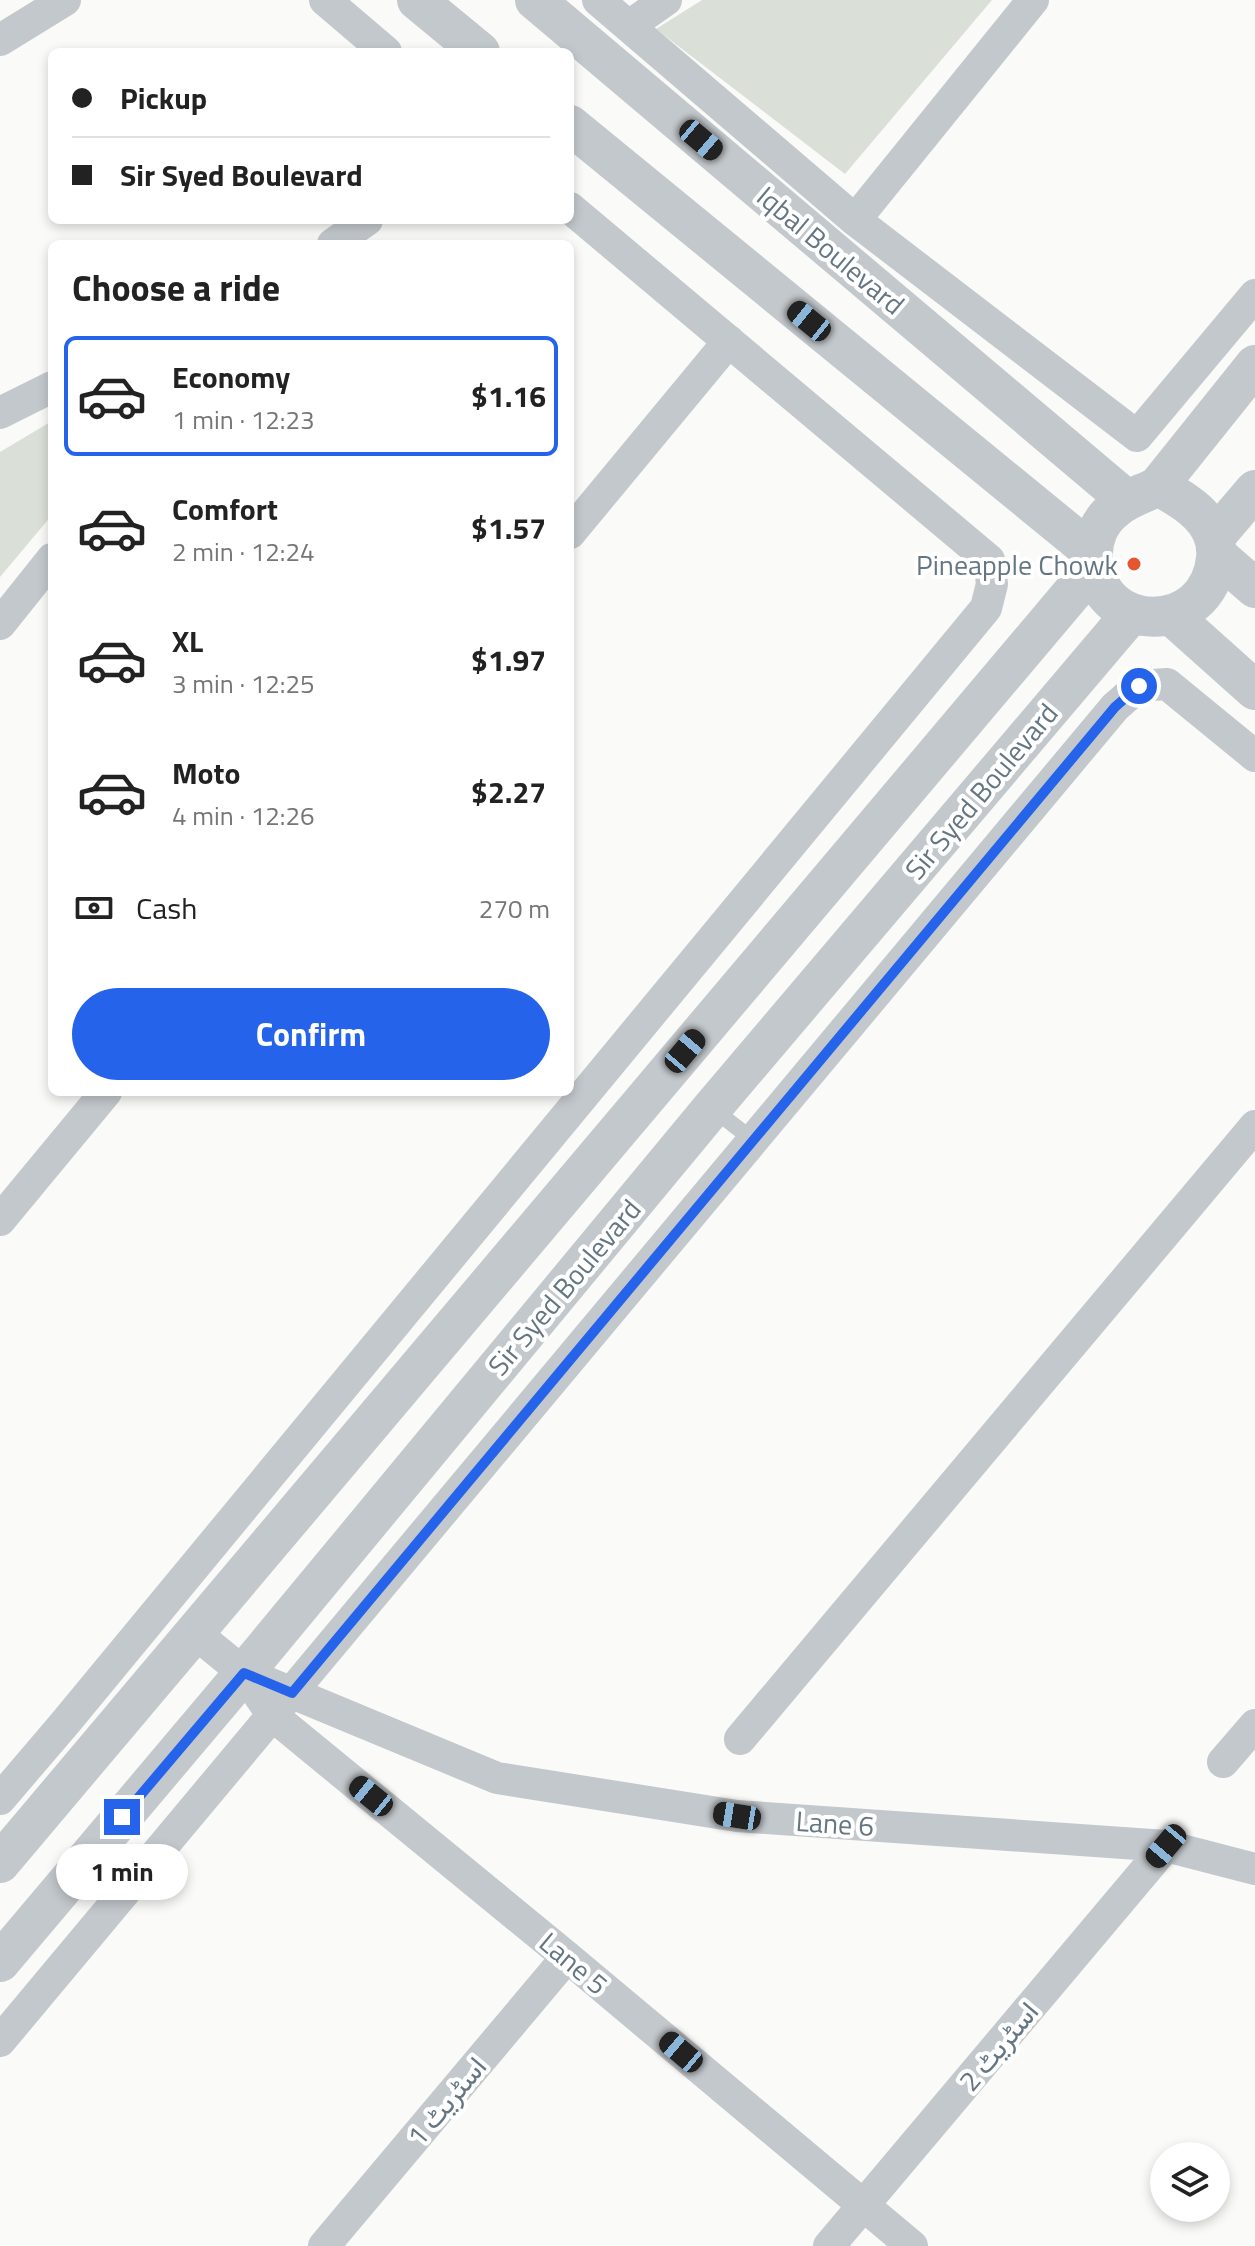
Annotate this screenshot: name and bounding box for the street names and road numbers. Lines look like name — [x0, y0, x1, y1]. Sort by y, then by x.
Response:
street label: Iqbal Boulevard — [748, 175, 914, 325]
street label: Sir Syed Boulevard — [894, 693, 1068, 889]
street label: Sir Syed Boulevard — [477, 1189, 651, 1385]
street label: Lane 6 — [794, 1799, 876, 1847]
street label: Lane 5 — [530, 1921, 618, 2005]
street label: اسٹریٹ 2 — [948, 1992, 1048, 2100]
street label: اسٹریٹ 1 — [396, 2047, 496, 2155]

